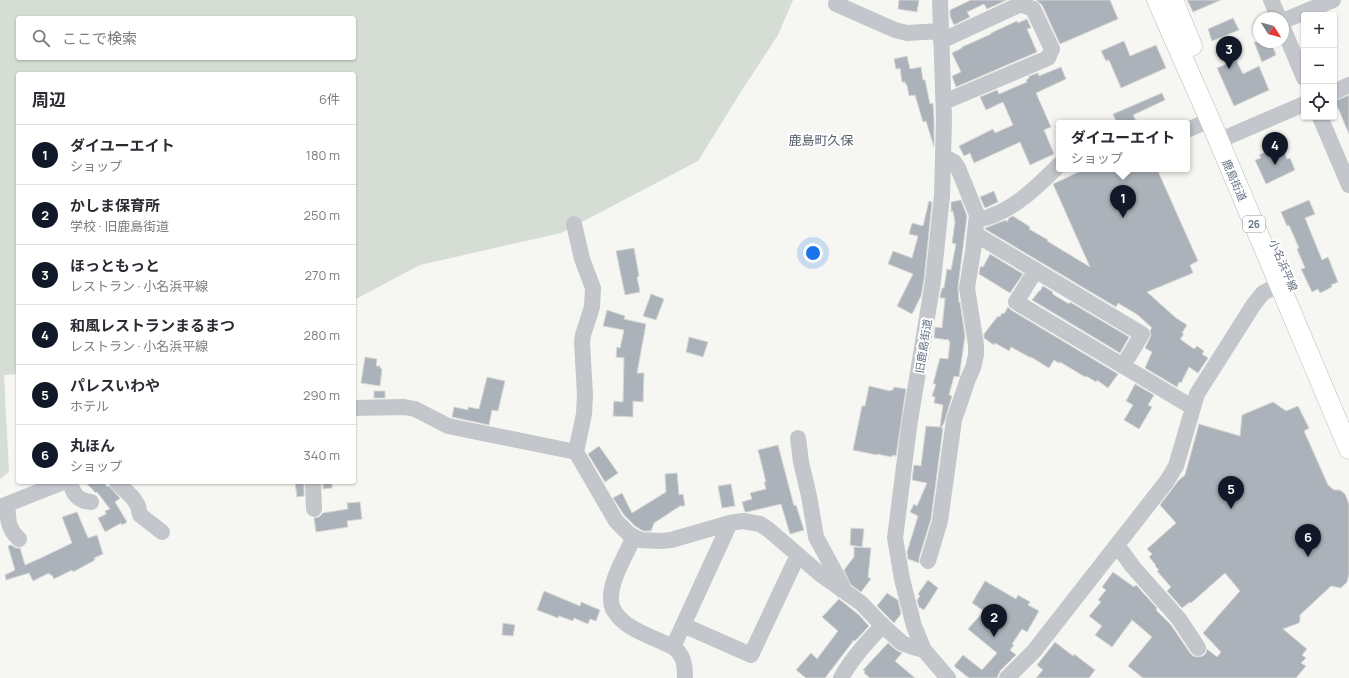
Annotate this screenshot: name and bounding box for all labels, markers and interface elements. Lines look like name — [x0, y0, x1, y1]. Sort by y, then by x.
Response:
north arrow — [1253, 12, 1289, 48]
map controls — [1301, 12, 1337, 120]
button: + — [1301, 12, 1337, 48]
search box — [16, 16, 356, 60]
icon: search — [30, 27, 52, 49]
text: ここで検索 — [62, 28, 137, 49]
pin: 3 — [1216, 36, 1242, 69]
button: − — [1301, 48, 1337, 84]
button: locate — [1301, 84, 1337, 120]
text: 周辺 — [32, 88, 66, 111]
text: 6件 — [319, 90, 340, 108]
popup — [1056, 120, 1190, 172]
text: ダイユーエイト — [1071, 127, 1175, 148]
district label: 鹿島町久保 — [788, 131, 854, 149]
pin: 4 — [1262, 132, 1288, 165]
text: ダイユーエイト — [70, 135, 175, 156]
text: 1 — [42, 146, 48, 164]
text: 180 m — [306, 146, 340, 164]
text: ショップ — [1071, 149, 1123, 167]
text: ショップ — [70, 157, 122, 175]
street label: 鹿島街道 — [1220, 157, 1250, 203]
pin: 1 — [1110, 185, 1136, 218]
text: かしま保育所 — [70, 195, 160, 216]
text: 2 — [41, 206, 49, 224]
text: 250 m — [304, 206, 340, 224]
road number: 26 — [1243, 216, 1265, 232]
text: 学校 · 旧鹿島街道 — [70, 217, 169, 235]
street label: 小名浜平線 — [1266, 237, 1302, 293]
your location — [803, 243, 823, 263]
text: ほっともっと — [70, 255, 160, 276]
text: 3 — [41, 266, 49, 284]
text: 270 m — [305, 266, 340, 284]
text: レストラン · 小名浜平線 — [70, 277, 208, 295]
text: 和風レストランまるまつ — [70, 315, 235, 336]
street label: 旧鹿島街道 — [911, 318, 935, 374]
text: 4 — [41, 326, 49, 344]
text: 280 m — [303, 326, 340, 344]
text: レストラン · 小名浜平線 — [70, 337, 208, 355]
text: パレスいわや — [70, 375, 160, 396]
text: 5 — [41, 386, 49, 404]
text: 290 m — [303, 386, 340, 404]
text: ホテル — [70, 397, 109, 415]
text: 丸ほん — [70, 435, 115, 456]
text: 6 — [41, 446, 49, 464]
text: 340 m — [304, 446, 340, 464]
text: ショップ — [70, 457, 122, 475]
pin: 5 — [1218, 476, 1244, 509]
pin: 6 — [1295, 524, 1321, 557]
pin: 2 — [981, 604, 1007, 637]

